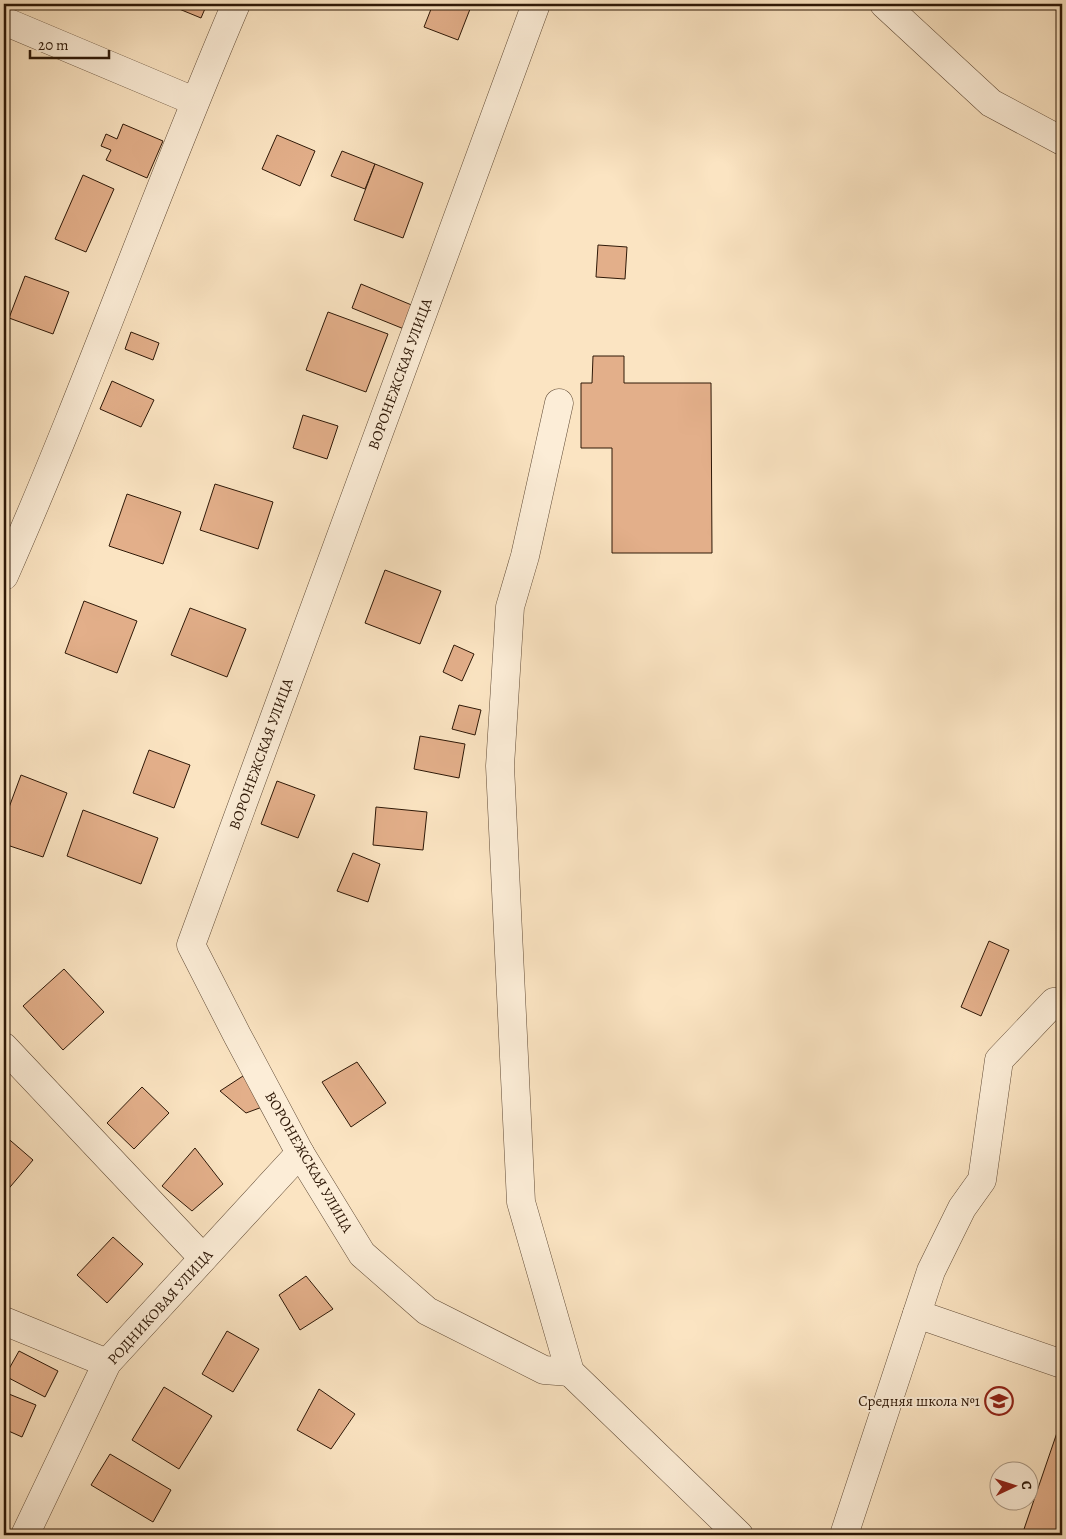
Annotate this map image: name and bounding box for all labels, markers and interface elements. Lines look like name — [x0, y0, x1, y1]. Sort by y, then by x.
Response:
scale bar — [30, 28, 109, 60]
text: 20 m — [38, 35, 69, 55]
street label: ВОРОНЕЖСКАЯ УЛИЦА — [363, 295, 437, 452]
street label: ВОРОНЕЖСКАЯ УЛИЦА — [224, 675, 298, 832]
street label: ВОРОНЕЖСКАЯ УЛИЦА — [260, 1088, 358, 1236]
street label: РОДНИКОВАЯ УЛИЦА — [103, 1245, 217, 1369]
school or university icon: Средняя школа №1 — [984, 1386, 1014, 1416]
place label: Средняя школа №1 — [858, 1391, 980, 1411]
north arrow — [988, 1462, 1038, 1512]
text: С — [1017, 1480, 1036, 1490]

